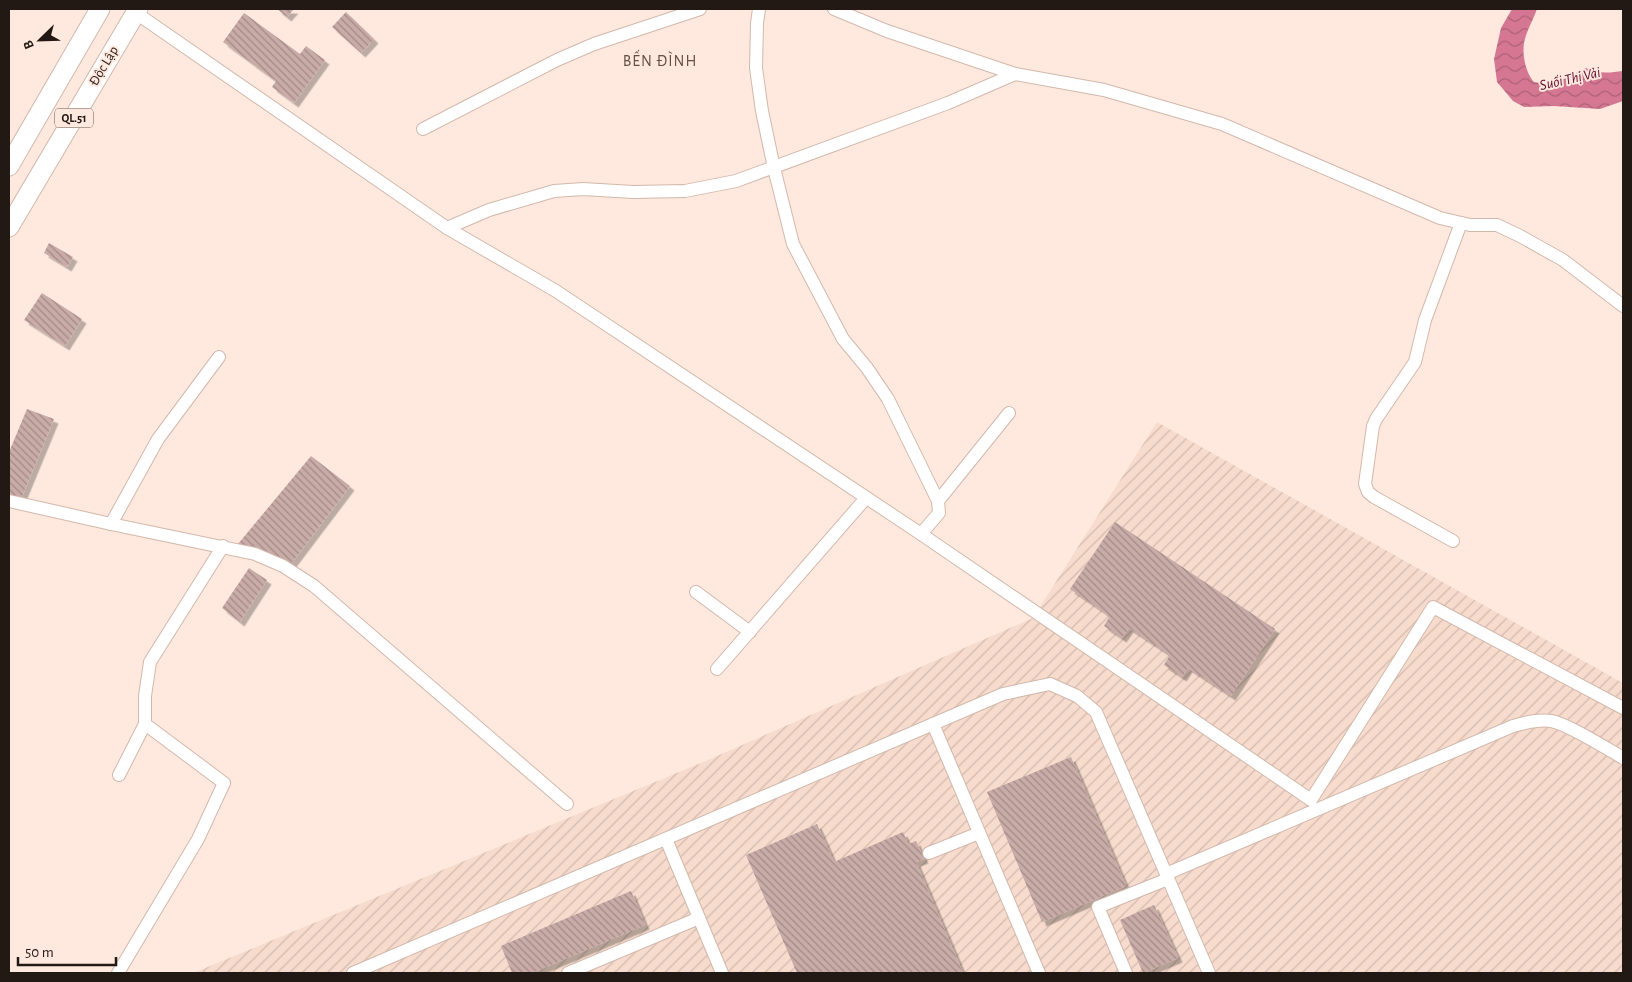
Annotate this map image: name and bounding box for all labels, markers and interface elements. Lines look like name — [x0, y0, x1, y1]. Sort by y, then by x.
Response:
north arrow — [15, 15, 65, 65]
text: B — [21, 38, 37, 51]
street label: Độc Lập — [87, 44, 121, 88]
district label: BẾN ĐÌNH — [623, 49, 697, 69]
water label: Suối Thị Vải — [1538, 65, 1602, 93]
road number: QL.51 — [55, 109, 93, 128]
scale bar — [18, 934, 115, 966]
text: 50 m — [25, 945, 54, 960]

